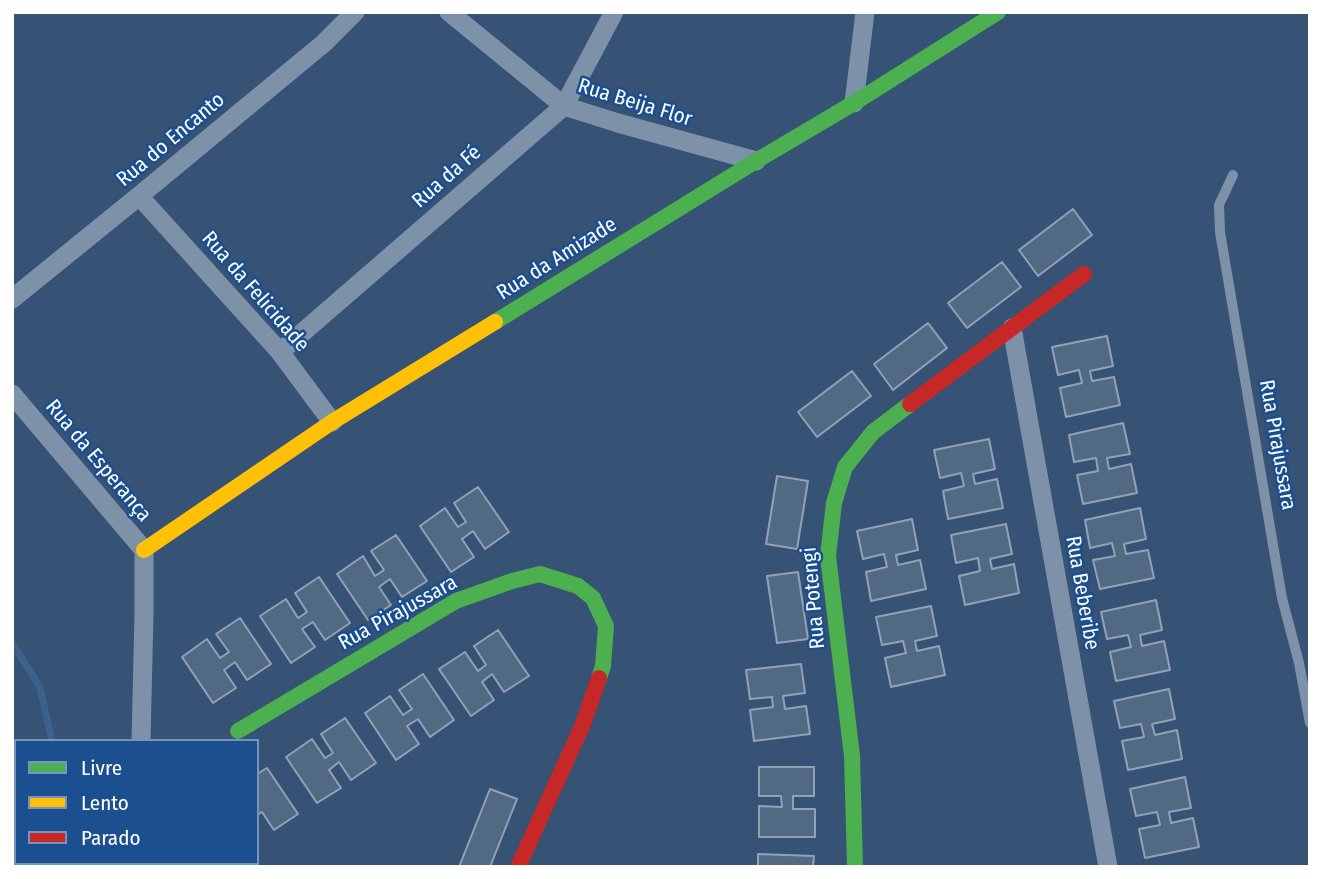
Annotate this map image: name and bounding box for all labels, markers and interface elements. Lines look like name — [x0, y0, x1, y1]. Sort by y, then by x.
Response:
street label: Rua Beija Flor — [575, 74, 695, 132]
street label: Rua do Encanto — [112, 87, 230, 193]
street label: Rua da Fé — [407, 140, 487, 214]
street label: Rua da Amizade — [492, 212, 622, 306]
street label: Rua da Felicidade — [196, 227, 314, 357]
street label: Rua Pirajussara — [1253, 378, 1301, 512]
street label: Rua da Esperança — [40, 395, 156, 527]
street label: Rua Beberibe — [1060, 534, 1104, 652]
street label: Rua Potengi — [797, 546, 831, 650]
street label: Rua Pirajussara — [334, 570, 462, 656]
legend — [14, 739, 259, 865]
text: Livre — [81, 755, 122, 781]
text: Lento — [81, 790, 129, 816]
text: Parado — [81, 825, 140, 851]

